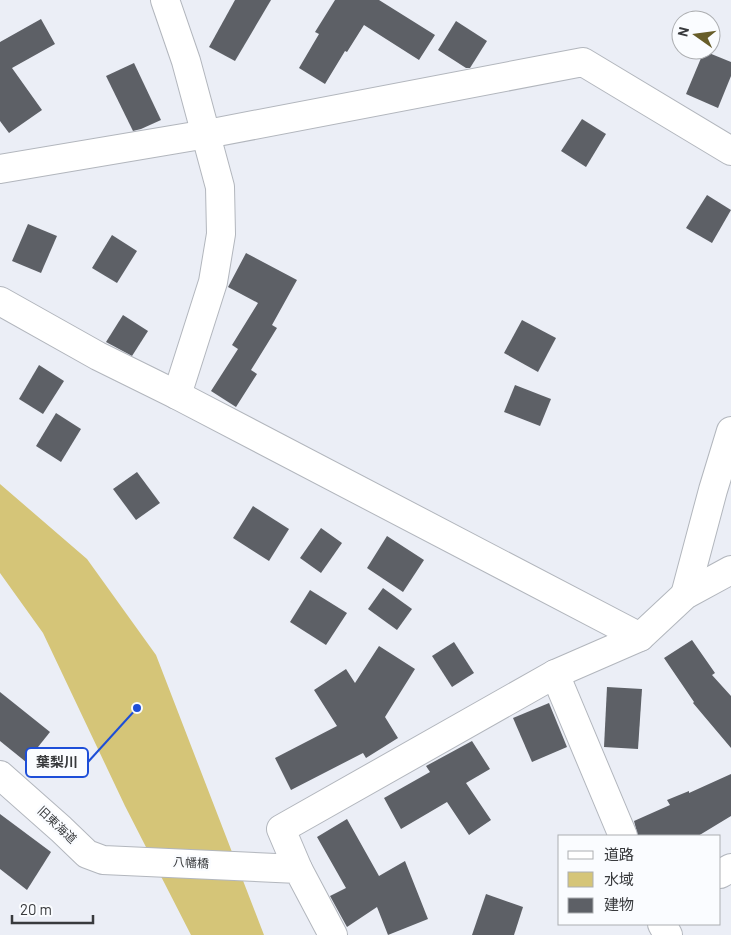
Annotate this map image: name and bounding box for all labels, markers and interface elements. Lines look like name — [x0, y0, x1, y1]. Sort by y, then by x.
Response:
north arrow — [671, 10, 721, 60]
text: N — [674, 25, 692, 38]
callout: 葉梨川 — [26, 748, 88, 777]
text: 葉梨川 — [36, 753, 78, 770]
street label: 旧東海道 — [35, 803, 80, 846]
legend — [558, 835, 721, 925]
text: 道路 — [604, 845, 634, 863]
street label: 八幡橋 — [173, 854, 209, 870]
text: 水域 — [604, 870, 634, 888]
scale bar — [12, 892, 94, 924]
text: 建物 — [604, 895, 634, 913]
text: 20 m — [20, 900, 52, 918]

